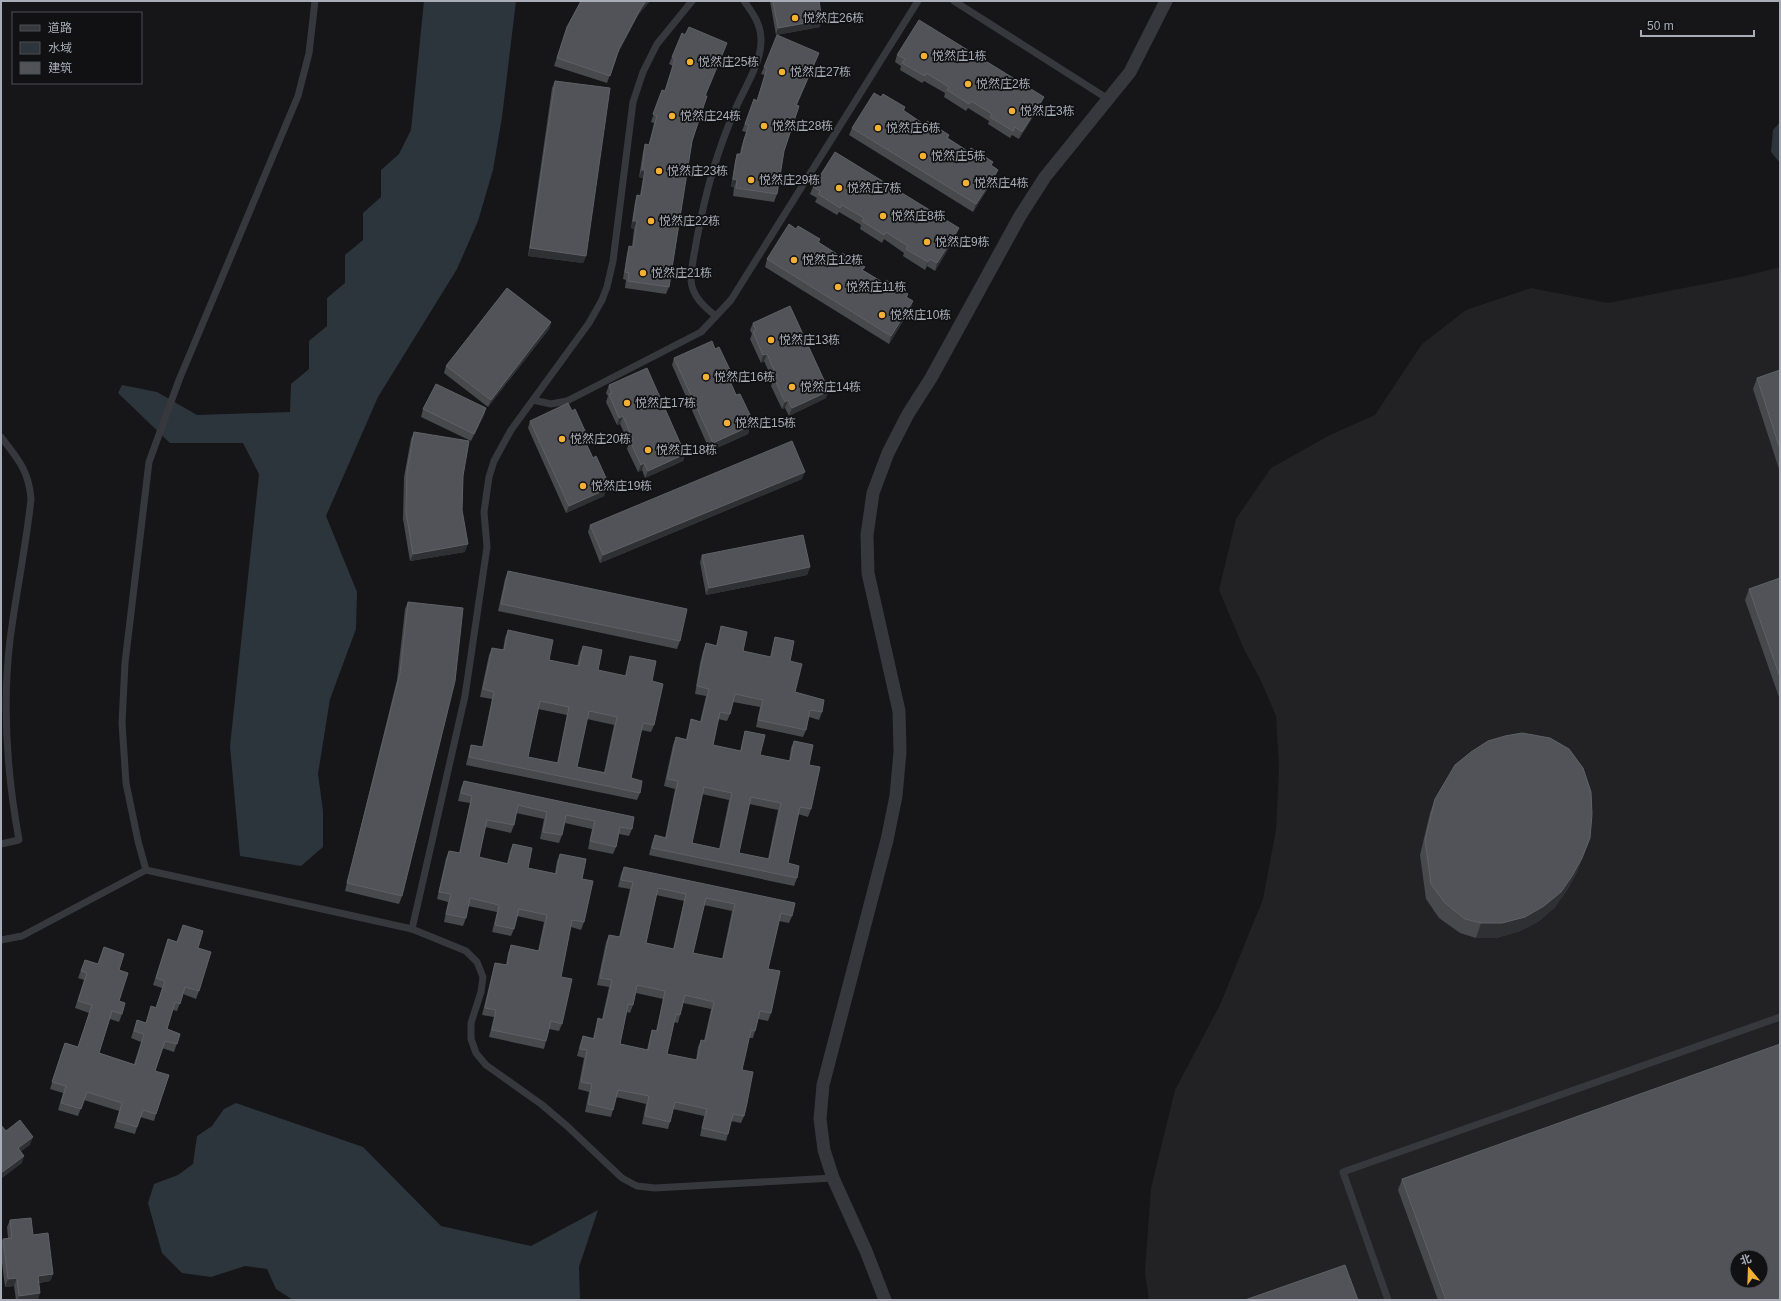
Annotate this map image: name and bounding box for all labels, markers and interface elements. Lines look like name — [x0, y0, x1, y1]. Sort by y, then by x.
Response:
place label: 悦然庄26栋 — [803, 11, 864, 25]
legend — [12, 12, 142, 84]
scale bar — [1641, 12, 1754, 38]
marker: 悦然庄26栋 — [790, 13, 800, 23]
text: 50 m — [1647, 19, 1674, 33]
text: 道路 — [48, 21, 72, 35]
text: 水域 — [48, 41, 72, 55]
place label: 悦然庄1栋 — [932, 49, 987, 63]
marker: 悦然庄1栋 — [919, 51, 929, 61]
place label: 悦然庄25栋 — [698, 55, 759, 69]
marker: 悦然庄25栋 — [685, 57, 695, 67]
text: 建筑 — [48, 61, 72, 75]
place label: 悦然庄27栋 — [790, 65, 851, 79]
marker: 悦然庄27栋 — [777, 67, 787, 77]
place label: 悦然庄2栋 — [976, 77, 1031, 91]
marker: 悦然庄2栋 — [963, 79, 973, 89]
place label: 悦然庄3栋 — [1020, 104, 1075, 118]
marker: 悦然庄3栋 — [1007, 106, 1017, 116]
place label: 悦然庄24栋 — [680, 109, 741, 123]
marker: 悦然庄24栋 — [667, 111, 677, 121]
place label: 悦然庄28栋 — [772, 119, 833, 133]
marker: 悦然庄28栋 — [759, 121, 769, 131]
place label: 悦然庄6栋 — [886, 121, 941, 135]
marker: 悦然庄6栋 — [873, 123, 883, 133]
place label: 悦然庄5栋 — [931, 149, 986, 163]
marker: 悦然庄5栋 — [918, 151, 928, 161]
place label: 悦然庄23栋 — [667, 164, 728, 178]
marker: 悦然庄23栋 — [654, 166, 664, 176]
place label: 悦然庄29栋 — [759, 173, 820, 187]
marker: 悦然庄29栋 — [746, 175, 756, 185]
place label: 悦然庄4栋 — [974, 176, 1029, 190]
marker: 悦然庄4栋 — [961, 178, 971, 188]
place label: 悦然庄7栋 — [847, 181, 902, 195]
marker: 悦然庄7栋 — [834, 183, 844, 193]
place label: 悦然庄8栋 — [891, 209, 946, 223]
marker: 悦然庄8栋 — [878, 211, 888, 221]
place label: 悦然庄22栋 — [659, 214, 720, 228]
marker: 悦然庄22栋 — [646, 216, 656, 226]
place label: 悦然庄9栋 — [935, 235, 990, 249]
marker: 悦然庄9栋 — [922, 237, 932, 247]
place label: 悦然庄12栋 — [802, 253, 863, 267]
marker: 悦然庄12栋 — [789, 255, 799, 265]
place label: 悦然庄21栋 — [651, 266, 712, 280]
marker: 悦然庄21栋 — [638, 268, 648, 278]
place label: 悦然庄11栋 — [846, 280, 906, 294]
marker: 悦然庄11栋 — [833, 282, 843, 292]
place label: 悦然庄10栋 — [890, 308, 951, 322]
marker: 悦然庄10栋 — [877, 310, 887, 320]
place label: 悦然庄13栋 — [779, 333, 840, 347]
marker: 悦然庄13栋 — [766, 335, 776, 345]
place label: 悦然庄16栋 — [714, 370, 775, 384]
marker: 悦然庄16栋 — [701, 372, 711, 382]
place label: 悦然庄14栋 — [800, 380, 861, 394]
marker: 悦然庄14栋 — [787, 382, 797, 392]
place label: 悦然庄17栋 — [635, 396, 696, 410]
marker: 悦然庄17栋 — [622, 398, 632, 408]
place label: 悦然庄15栋 — [735, 416, 796, 430]
marker: 悦然庄15栋 — [722, 418, 732, 428]
place label: 悦然庄20栋 — [570, 432, 631, 446]
marker: 悦然庄20栋 — [557, 434, 567, 444]
place label: 悦然庄18栋 — [656, 443, 717, 457]
marker: 悦然庄18栋 — [643, 445, 653, 455]
place label: 悦然庄19栋 — [591, 479, 652, 493]
marker: 悦然庄19栋 — [578, 481, 588, 491]
north arrow — [1729, 1249, 1769, 1289]
text: 北 — [1739, 1252, 1753, 1267]

